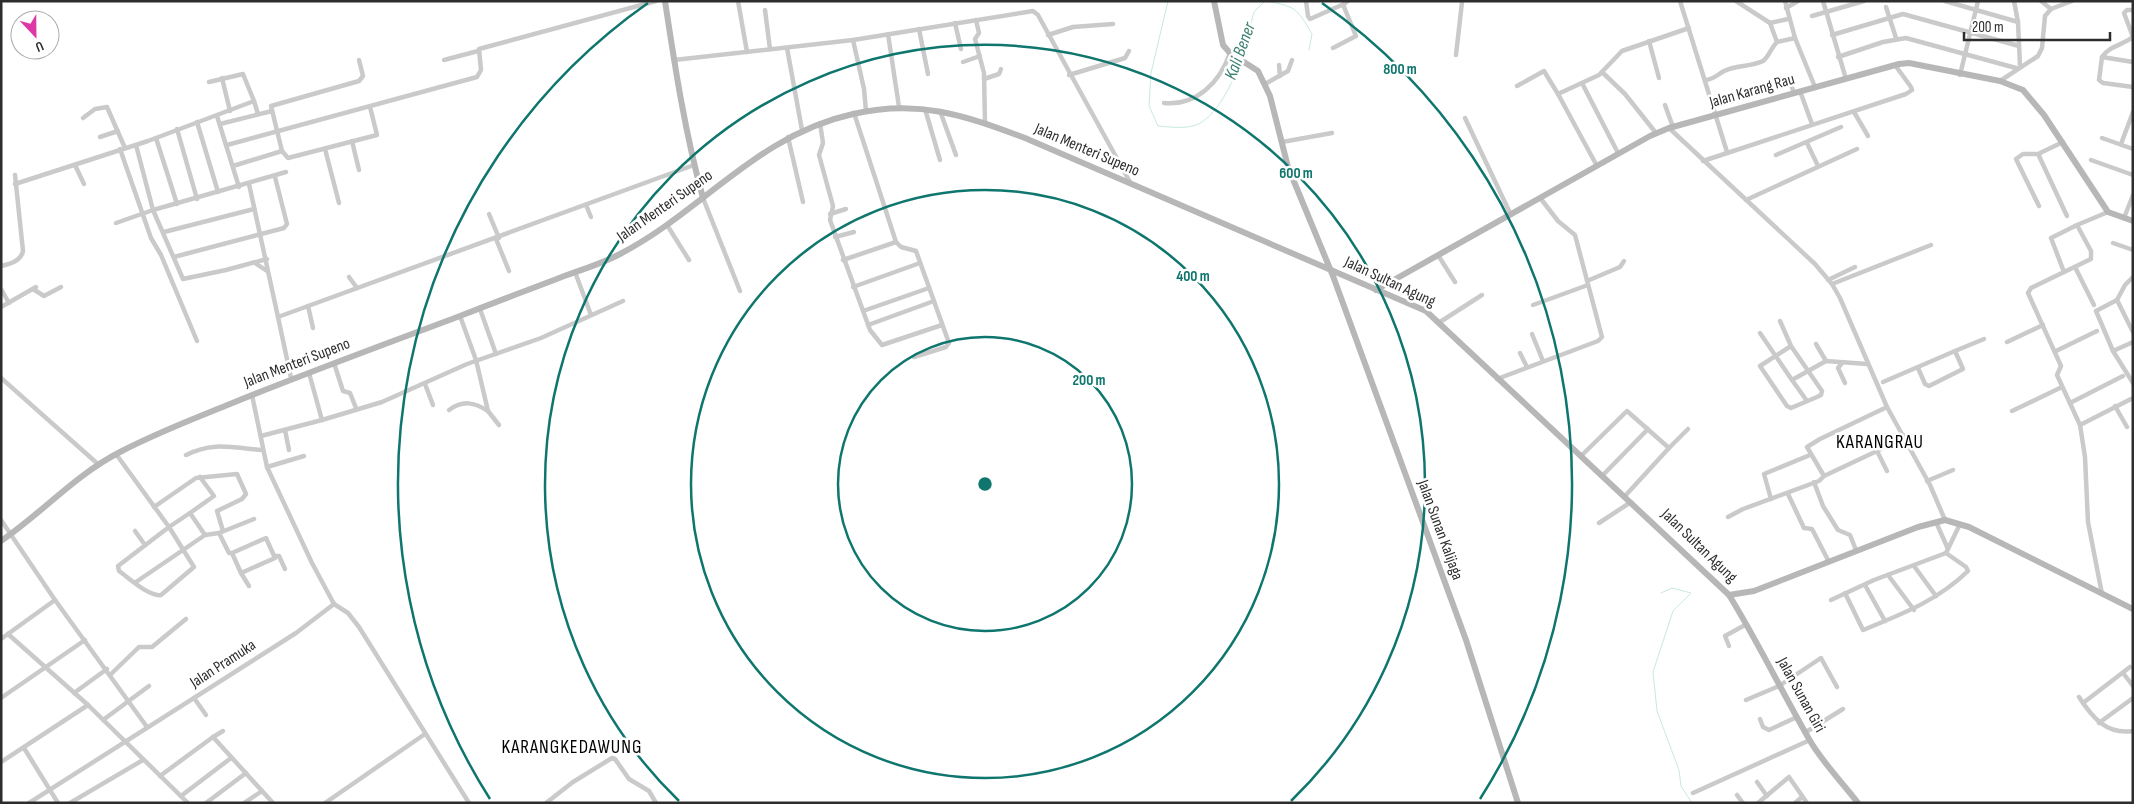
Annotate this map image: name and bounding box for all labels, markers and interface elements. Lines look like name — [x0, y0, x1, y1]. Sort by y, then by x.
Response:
north arrow — [10, 10, 60, 60]
scale bar — [1964, 10, 2110, 42]
text: 200 m — [1972, 18, 2004, 37]
water label: Kali Bener — [1220, 19, 1260, 82]
text: U — [33, 37, 46, 56]
text: 800 m — [1383, 60, 1417, 79]
street label: Jalan Karang Rau — [1706, 70, 1797, 112]
street label: Jalan Menteri Supeno — [1031, 119, 1142, 181]
text: 600 m — [1279, 164, 1313, 183]
street label: Jalan Menteri Supeno — [613, 166, 716, 247]
street label: Jalan Sultan Agung — [1341, 252, 1439, 311]
text: 400 m — [1176, 267, 1210, 286]
street label: Jalan Menteri Supeno — [240, 334, 353, 392]
text: 200 m — [1072, 371, 1106, 390]
district label: KARANGRAU — [1836, 431, 1924, 454]
centre of rings — [976, 475, 994, 493]
street label: Jalan Sunan Kalijaga — [1413, 477, 1467, 583]
street label: Jalan Sultan Agung — [1656, 504, 1741, 587]
street label: Jalan Pramuka — [186, 636, 259, 693]
street label: Jalan Sunan Giri — [1772, 653, 1829, 736]
district label: KARANGKEDAWUNG — [502, 736, 642, 759]

